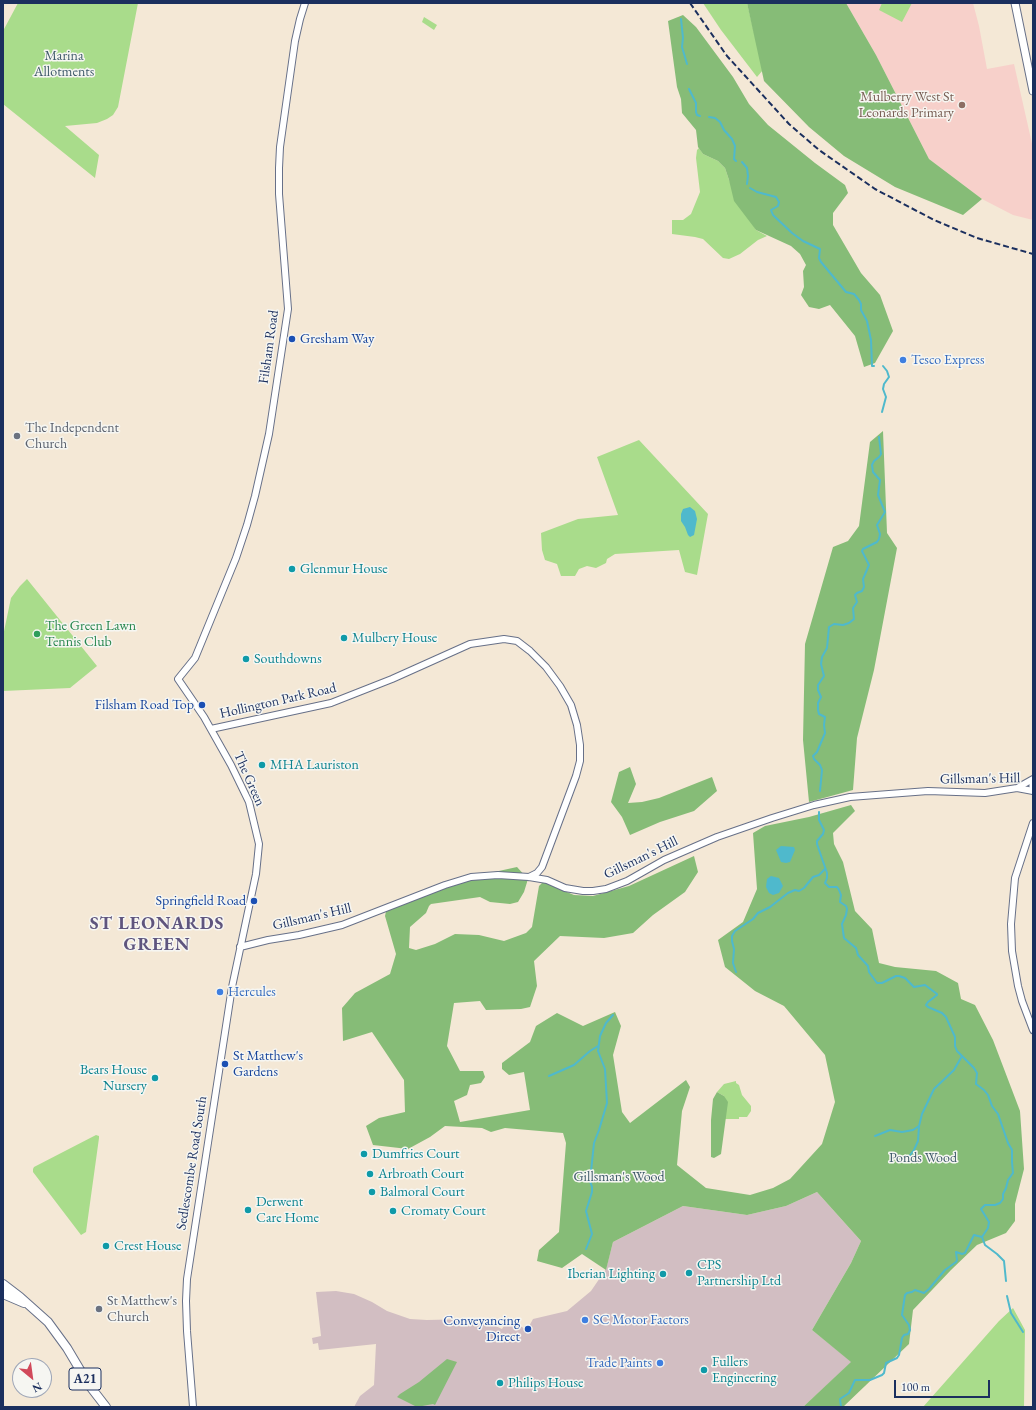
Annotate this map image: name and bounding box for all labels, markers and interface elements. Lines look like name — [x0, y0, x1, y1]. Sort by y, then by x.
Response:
park label: Marina Allotments — [34, 48, 94, 80]
place label: Mulberry West St Leonards Primary — [858, 89, 954, 122]
marker: Mulberry West St Leonards Primary — [957, 100, 967, 110]
street label: Filsham Road — [256, 309, 282, 385]
place label: Gresham Way — [300, 331, 374, 347]
marker: Gresham Way — [287, 334, 297, 344]
place label: Tesco Express — [911, 352, 984, 368]
marker: Tesco Express — [898, 355, 908, 365]
place label: The Independent Church — [25, 420, 119, 452]
marker: The Independent Church — [12, 431, 22, 441]
place label: Glenmur House — [300, 561, 388, 577]
marker: Glenmur House — [287, 564, 297, 574]
place label: The Green Lawn Tennis Club — [45, 618, 136, 650]
marker: The Green Lawn Tennis Club — [32, 629, 42, 639]
place label: Mulbery House — [352, 630, 437, 646]
marker: Mulbery House — [339, 633, 349, 643]
place label: Southdowns — [254, 651, 322, 667]
marker: Southdowns — [241, 654, 251, 664]
street label: Hollington Park Road — [218, 679, 338, 723]
place label: Filsham Road Top — [95, 697, 194, 713]
marker: Filsham Road Top — [197, 700, 207, 710]
street label: The Green — [230, 749, 268, 809]
place label: MHA Lauriston — [270, 757, 359, 773]
marker: MHA Lauriston — [257, 760, 267, 770]
street label: Gillsman's Hill — [940, 770, 1020, 788]
street label: Gillsman's Hill — [601, 833, 681, 883]
place label: Springfield Road — [155, 893, 246, 909]
marker: Springfield Road — [249, 896, 259, 906]
street label: Gillsman's Hill — [271, 900, 353, 934]
district label: ST LEONARDS GREEN — [90, 913, 224, 956]
place label: Hercules — [228, 984, 276, 1000]
marker: Hercules — [215, 987, 225, 997]
place label: St Matthew's Gardens — [233, 1048, 303, 1080]
marker: St Matthew's Gardens — [220, 1059, 230, 1069]
place label: Bears House Nursery — [80, 1062, 147, 1094]
marker: Bears House Nursery — [150, 1073, 160, 1083]
street label: Sedlescombe Road South — [173, 1095, 211, 1231]
place label: Dumfries Court — [372, 1146, 459, 1162]
marker: Dumfries Court — [359, 1149, 369, 1159]
park label: Ponds Wood — [889, 1150, 957, 1166]
place label: Arbroath Court — [378, 1166, 464, 1182]
marker: Arbroath Court — [365, 1169, 375, 1179]
park label: Gillsman's Wood — [573, 1169, 665, 1185]
place label: Balmoral Court — [380, 1184, 465, 1200]
marker: Balmoral Court — [367, 1187, 377, 1197]
place label: Derwent Care Home — [256, 1194, 319, 1226]
place label: Cromaty Court — [401, 1203, 486, 1219]
marker: Derwent Care Home — [243, 1205, 253, 1215]
marker: Cromaty Court — [388, 1206, 398, 1216]
place label: Crest House — [114, 1238, 181, 1254]
marker: Crest House — [101, 1241, 111, 1251]
place label: CPS Partnership Ltd — [697, 1257, 781, 1290]
place label: Iberian Lighting — [567, 1266, 655, 1282]
marker: CPS Partnership Ltd — [684, 1268, 694, 1278]
marker: Iberian Lighting — [658, 1269, 668, 1279]
place label: St Matthew's Church — [107, 1293, 177, 1326]
marker: St Matthew's Church — [94, 1304, 104, 1314]
place label: SC Motor Factors — [593, 1312, 689, 1328]
place label: Conveyancing Direct — [443, 1313, 520, 1346]
marker: SC Motor Factors — [580, 1315, 590, 1325]
marker: Conveyancing Direct — [523, 1324, 533, 1334]
place label: Fullers Engineering — [712, 1354, 777, 1386]
place label: Trade Paints — [586, 1355, 652, 1371]
north arrow — [12, 1358, 52, 1398]
marker: Trade Paints — [655, 1358, 665, 1368]
marker: Fullers Engineering — [699, 1365, 709, 1375]
road number: A21 — [69, 1368, 101, 1390]
scale bar — [896, 1372, 992, 1398]
place label: Philips House — [508, 1375, 583, 1391]
marker: Philips House — [495, 1378, 505, 1388]
text: N — [30, 1379, 45, 1396]
text: 100 m — [901, 1379, 930, 1395]

